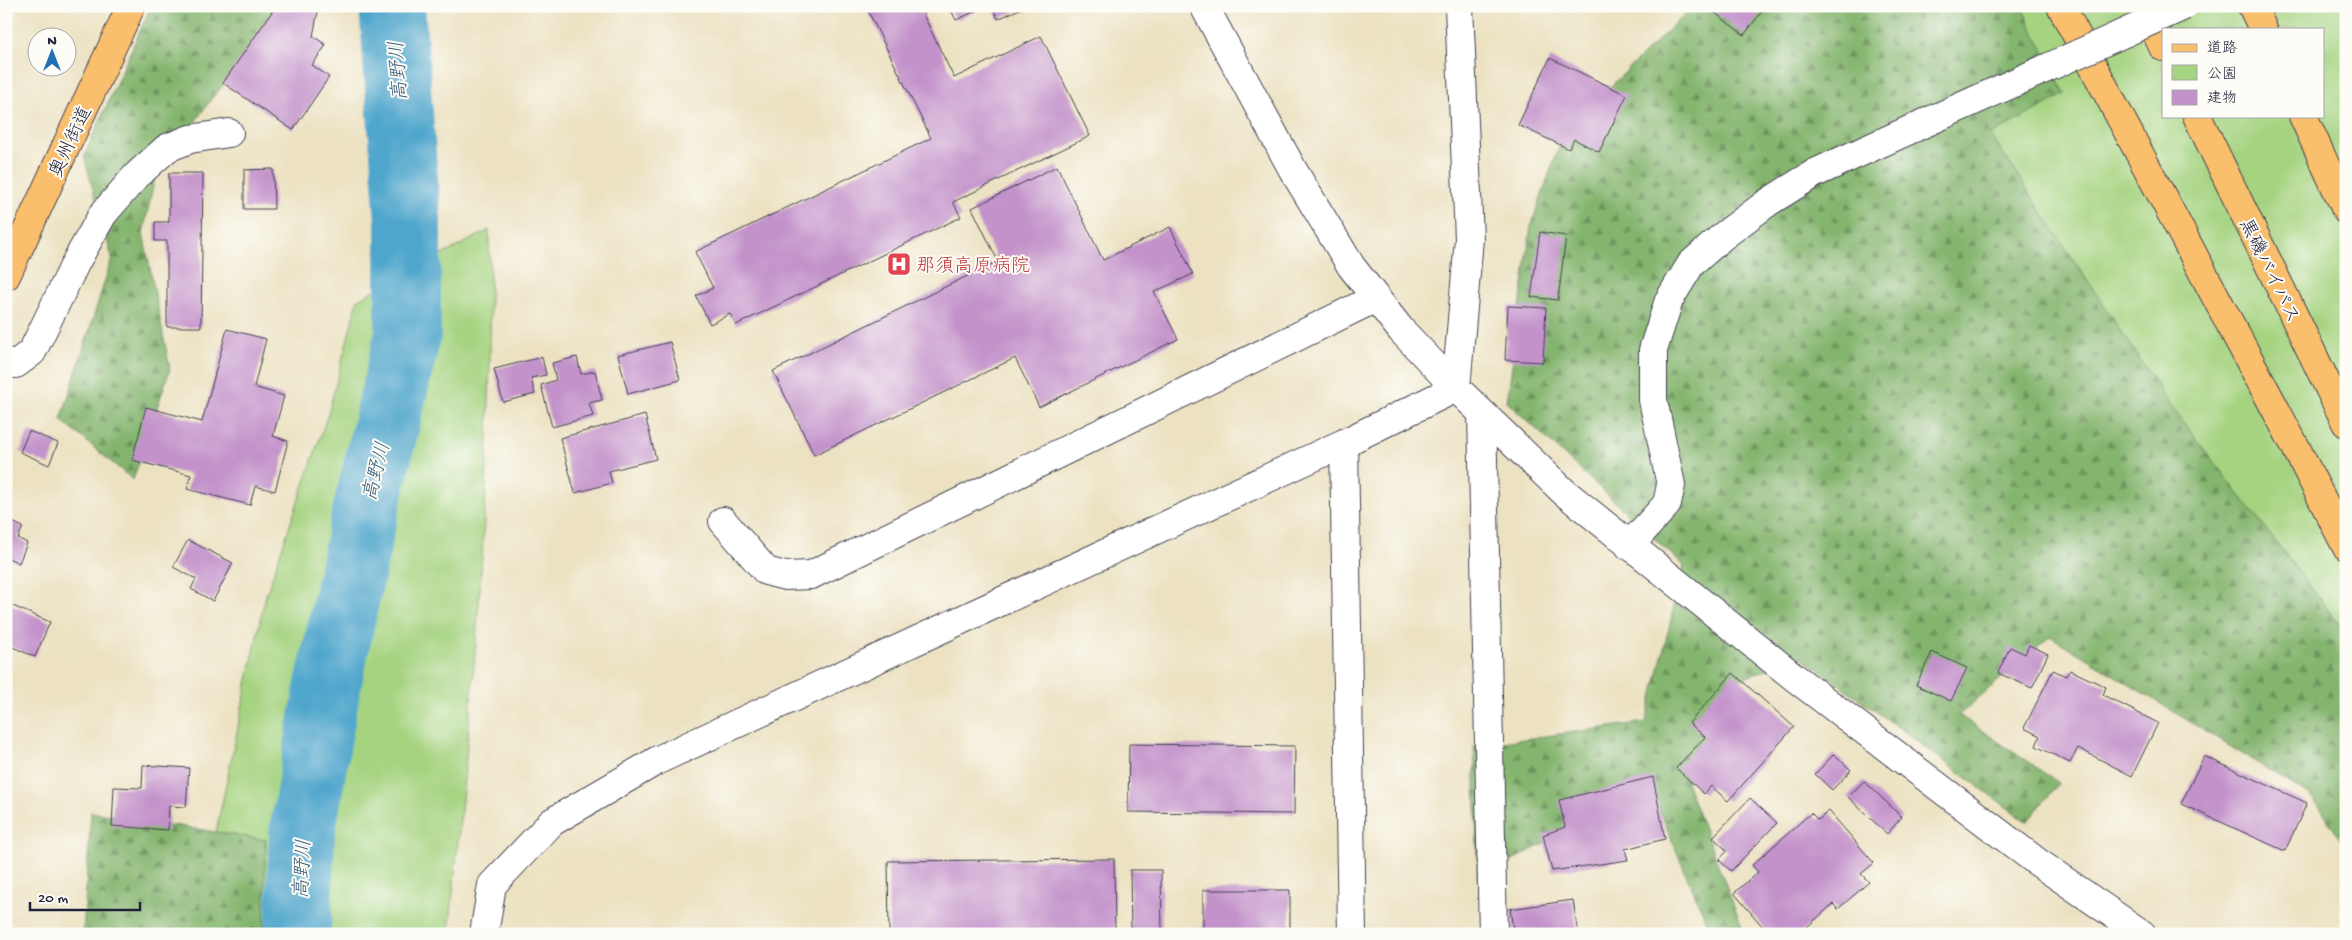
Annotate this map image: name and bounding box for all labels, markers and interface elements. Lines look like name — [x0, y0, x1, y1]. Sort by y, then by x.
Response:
north arrow — [28, 28, 78, 78]
legend — [2162, 28, 2324, 118]
text: N — [47, 33, 57, 50]
water label: 高野川 — [385, 40, 414, 102]
text: 道路 — [2207, 40, 2237, 58]
text: 公園 — [2207, 66, 2237, 84]
text: 建物 — [2207, 90, 2237, 108]
street label: 奥州街道 — [45, 103, 99, 182]
street label: 黒磯バイパス — [2233, 215, 2304, 328]
hospital icon: 那須高原病院 — [886, 251, 912, 277]
place label: 那須高原病院 — [916, 255, 1030, 279]
water label: 高野川 — [358, 439, 397, 504]
water label: 高野川 — [289, 839, 318, 900]
scale bar — [30, 880, 140, 912]
text: 20 m — [38, 890, 68, 908]

